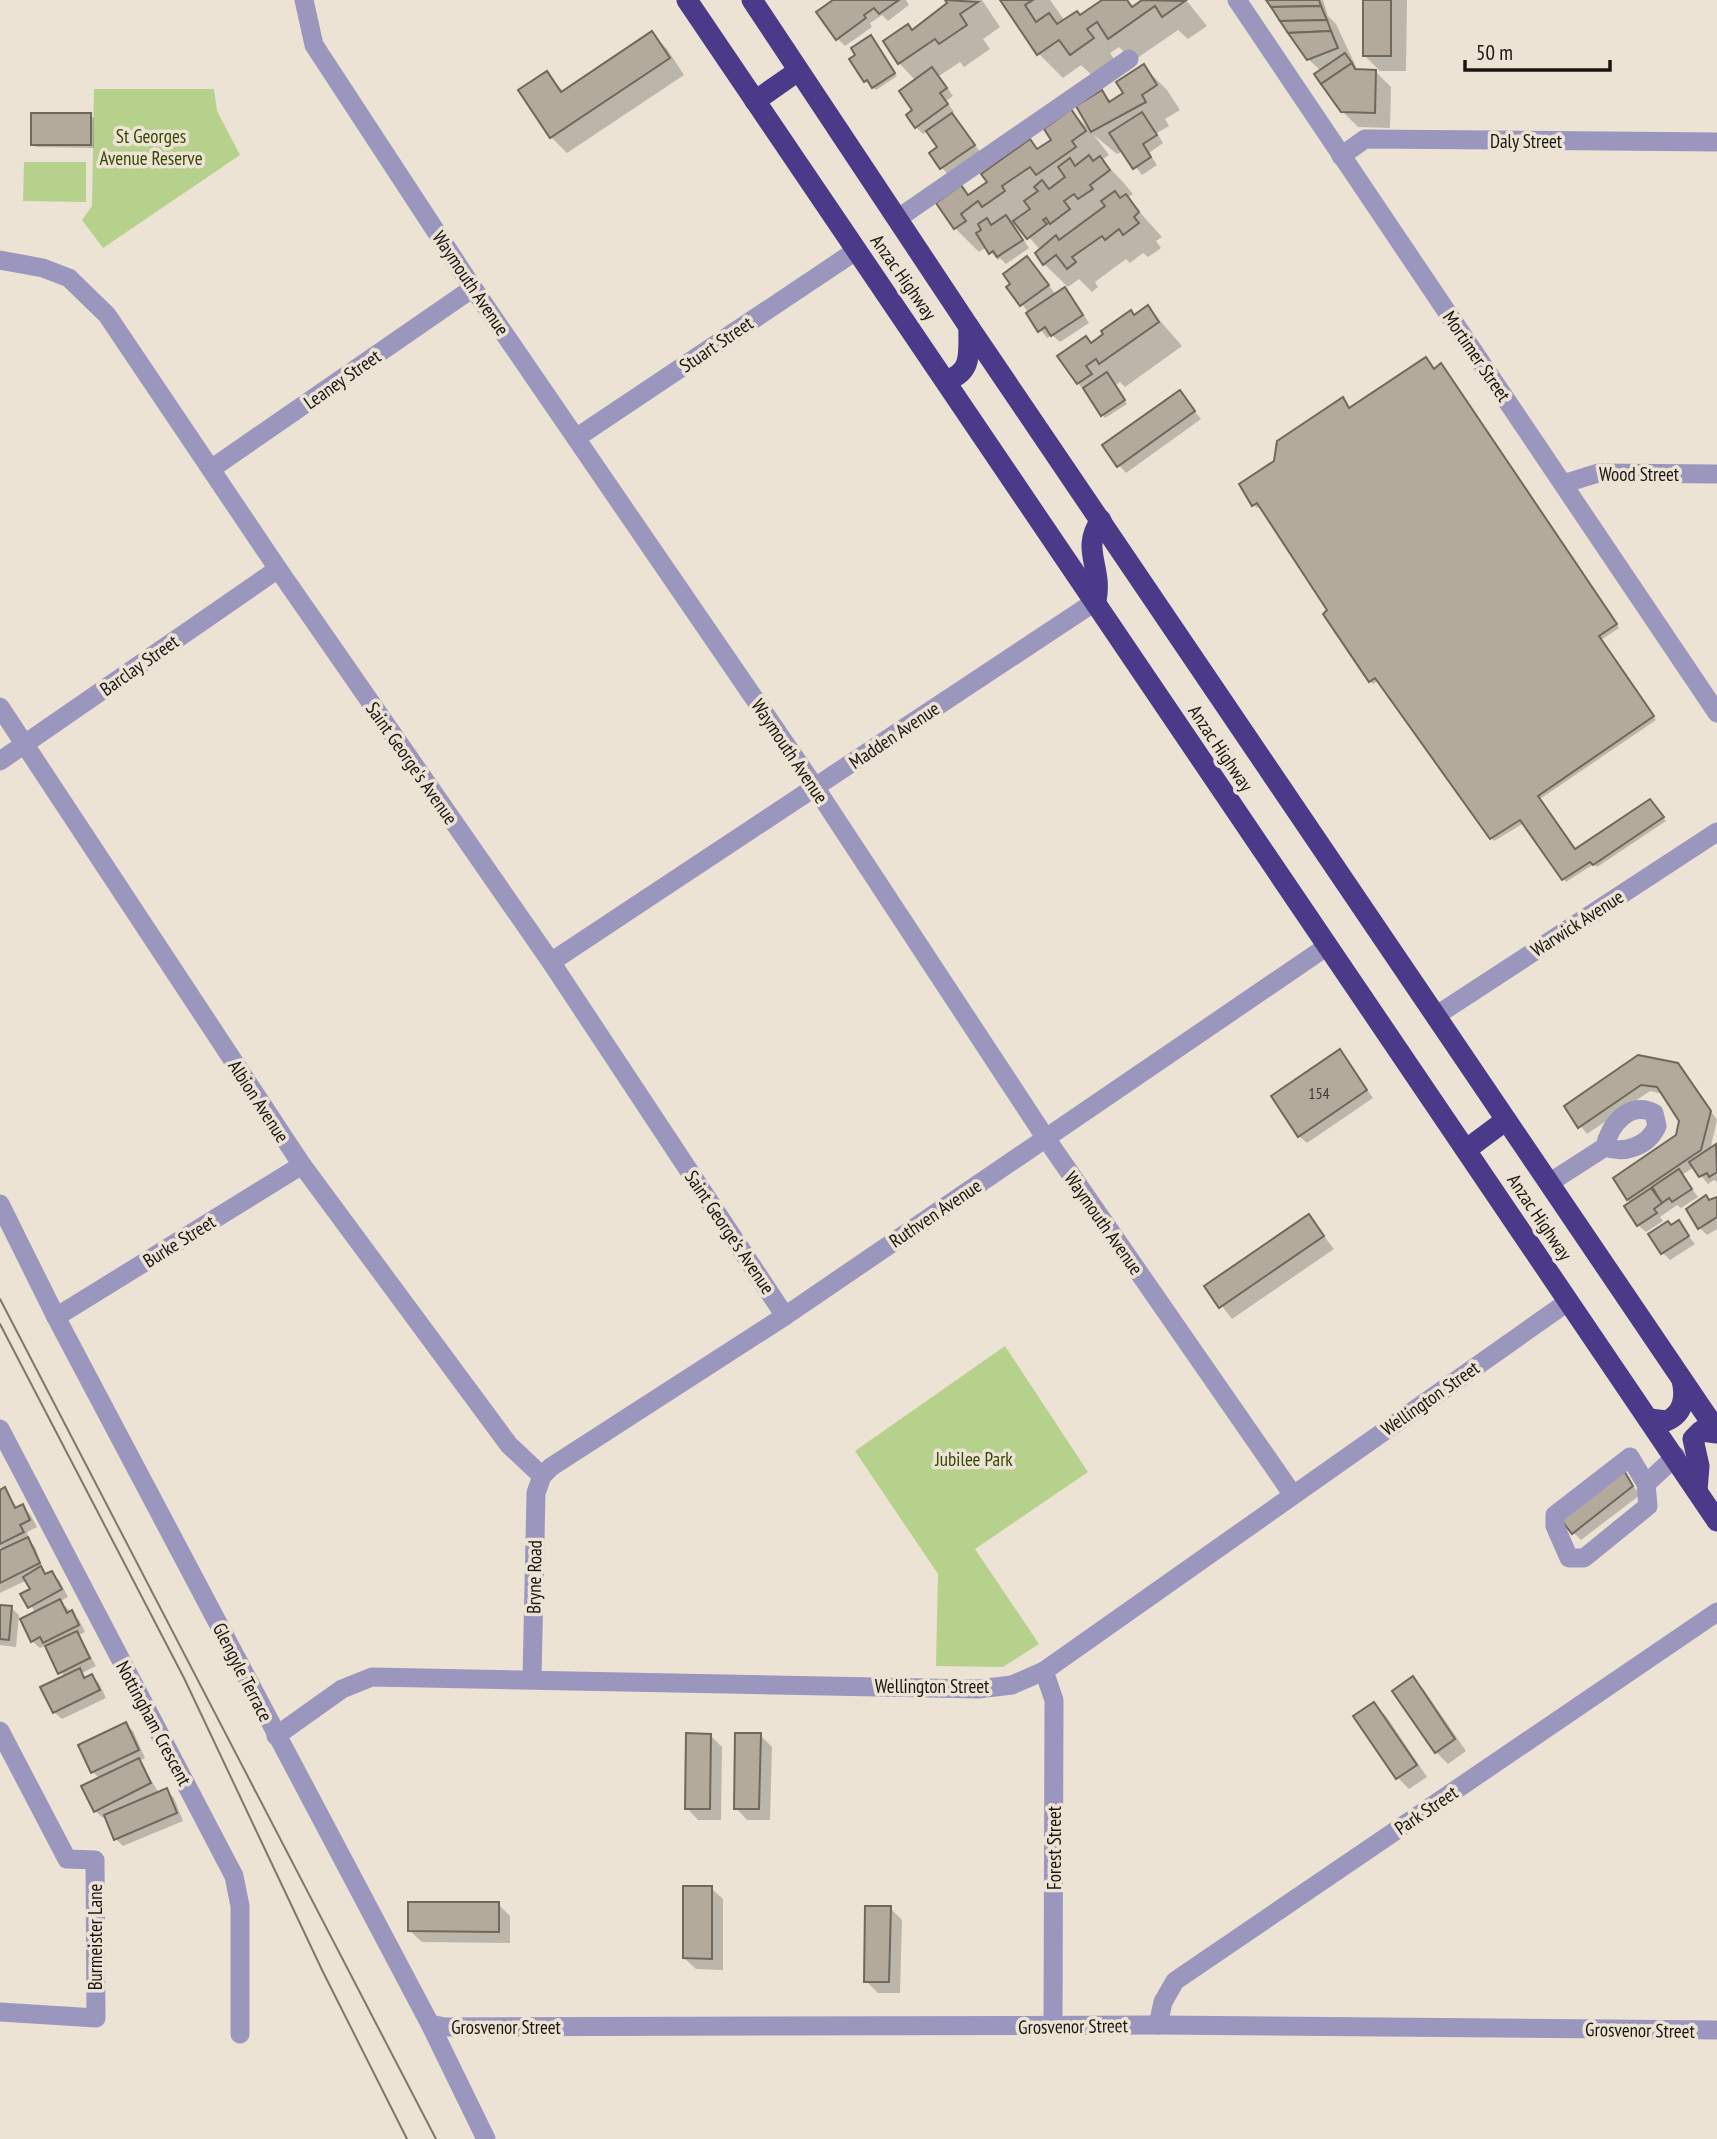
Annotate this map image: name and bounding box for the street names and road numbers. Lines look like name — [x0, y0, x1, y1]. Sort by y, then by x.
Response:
street label: Daly Street — [1490, 129, 1563, 153]
street label: Waymouth Avenue — [427, 226, 515, 340]
street label: Anzac Highway — [866, 230, 943, 325]
street label: Mortimer Street — [1438, 306, 1516, 407]
street label: Stuart Street — [675, 310, 758, 377]
street label: Leaney Street — [299, 343, 386, 414]
street label: Wood Street — [1599, 462, 1680, 486]
street label: Barclay Street — [95, 629, 184, 701]
street label: Waymouth Avenue — [746, 694, 834, 808]
street label: Madden Avenue — [844, 696, 944, 774]
street label: Saint George's Avenue — [361, 697, 463, 829]
street label: Anzac Highway — [1183, 700, 1259, 796]
street label: Warwick Avenue — [1526, 884, 1628, 962]
street label: Albion Avenue — [223, 1055, 295, 1147]
street label: Saint George's Avenue — [680, 1166, 780, 1299]
street label: Waymouth Avenue — [1060, 1167, 1149, 1280]
street label: Anzac Highway — [1502, 1169, 1578, 1265]
street label: Ruthven Avenue — [884, 1173, 986, 1253]
street label: Burke Street — [138, 1209, 220, 1273]
street label: Wellington Street — [1376, 1355, 1484, 1441]
street label: Bryne Road — [521, 1540, 547, 1614]
street label: Glengyle Terrace — [208, 1619, 278, 1726]
street label: Nottingham Crescent — [111, 1657, 197, 1790]
street label: Wellington Street — [875, 1674, 990, 1698]
street label: Park Street — [1390, 1780, 1463, 1840]
street label: Forest Street — [1042, 1805, 1066, 1890]
street label: Burmeister Lane — [83, 1883, 107, 1990]
street label: Grosvenor Street — [1018, 2013, 1129, 2039]
street label: Grosvenor Street — [451, 2015, 562, 2039]
street label: Grosvenor Street — [1585, 2017, 1696, 2043]

